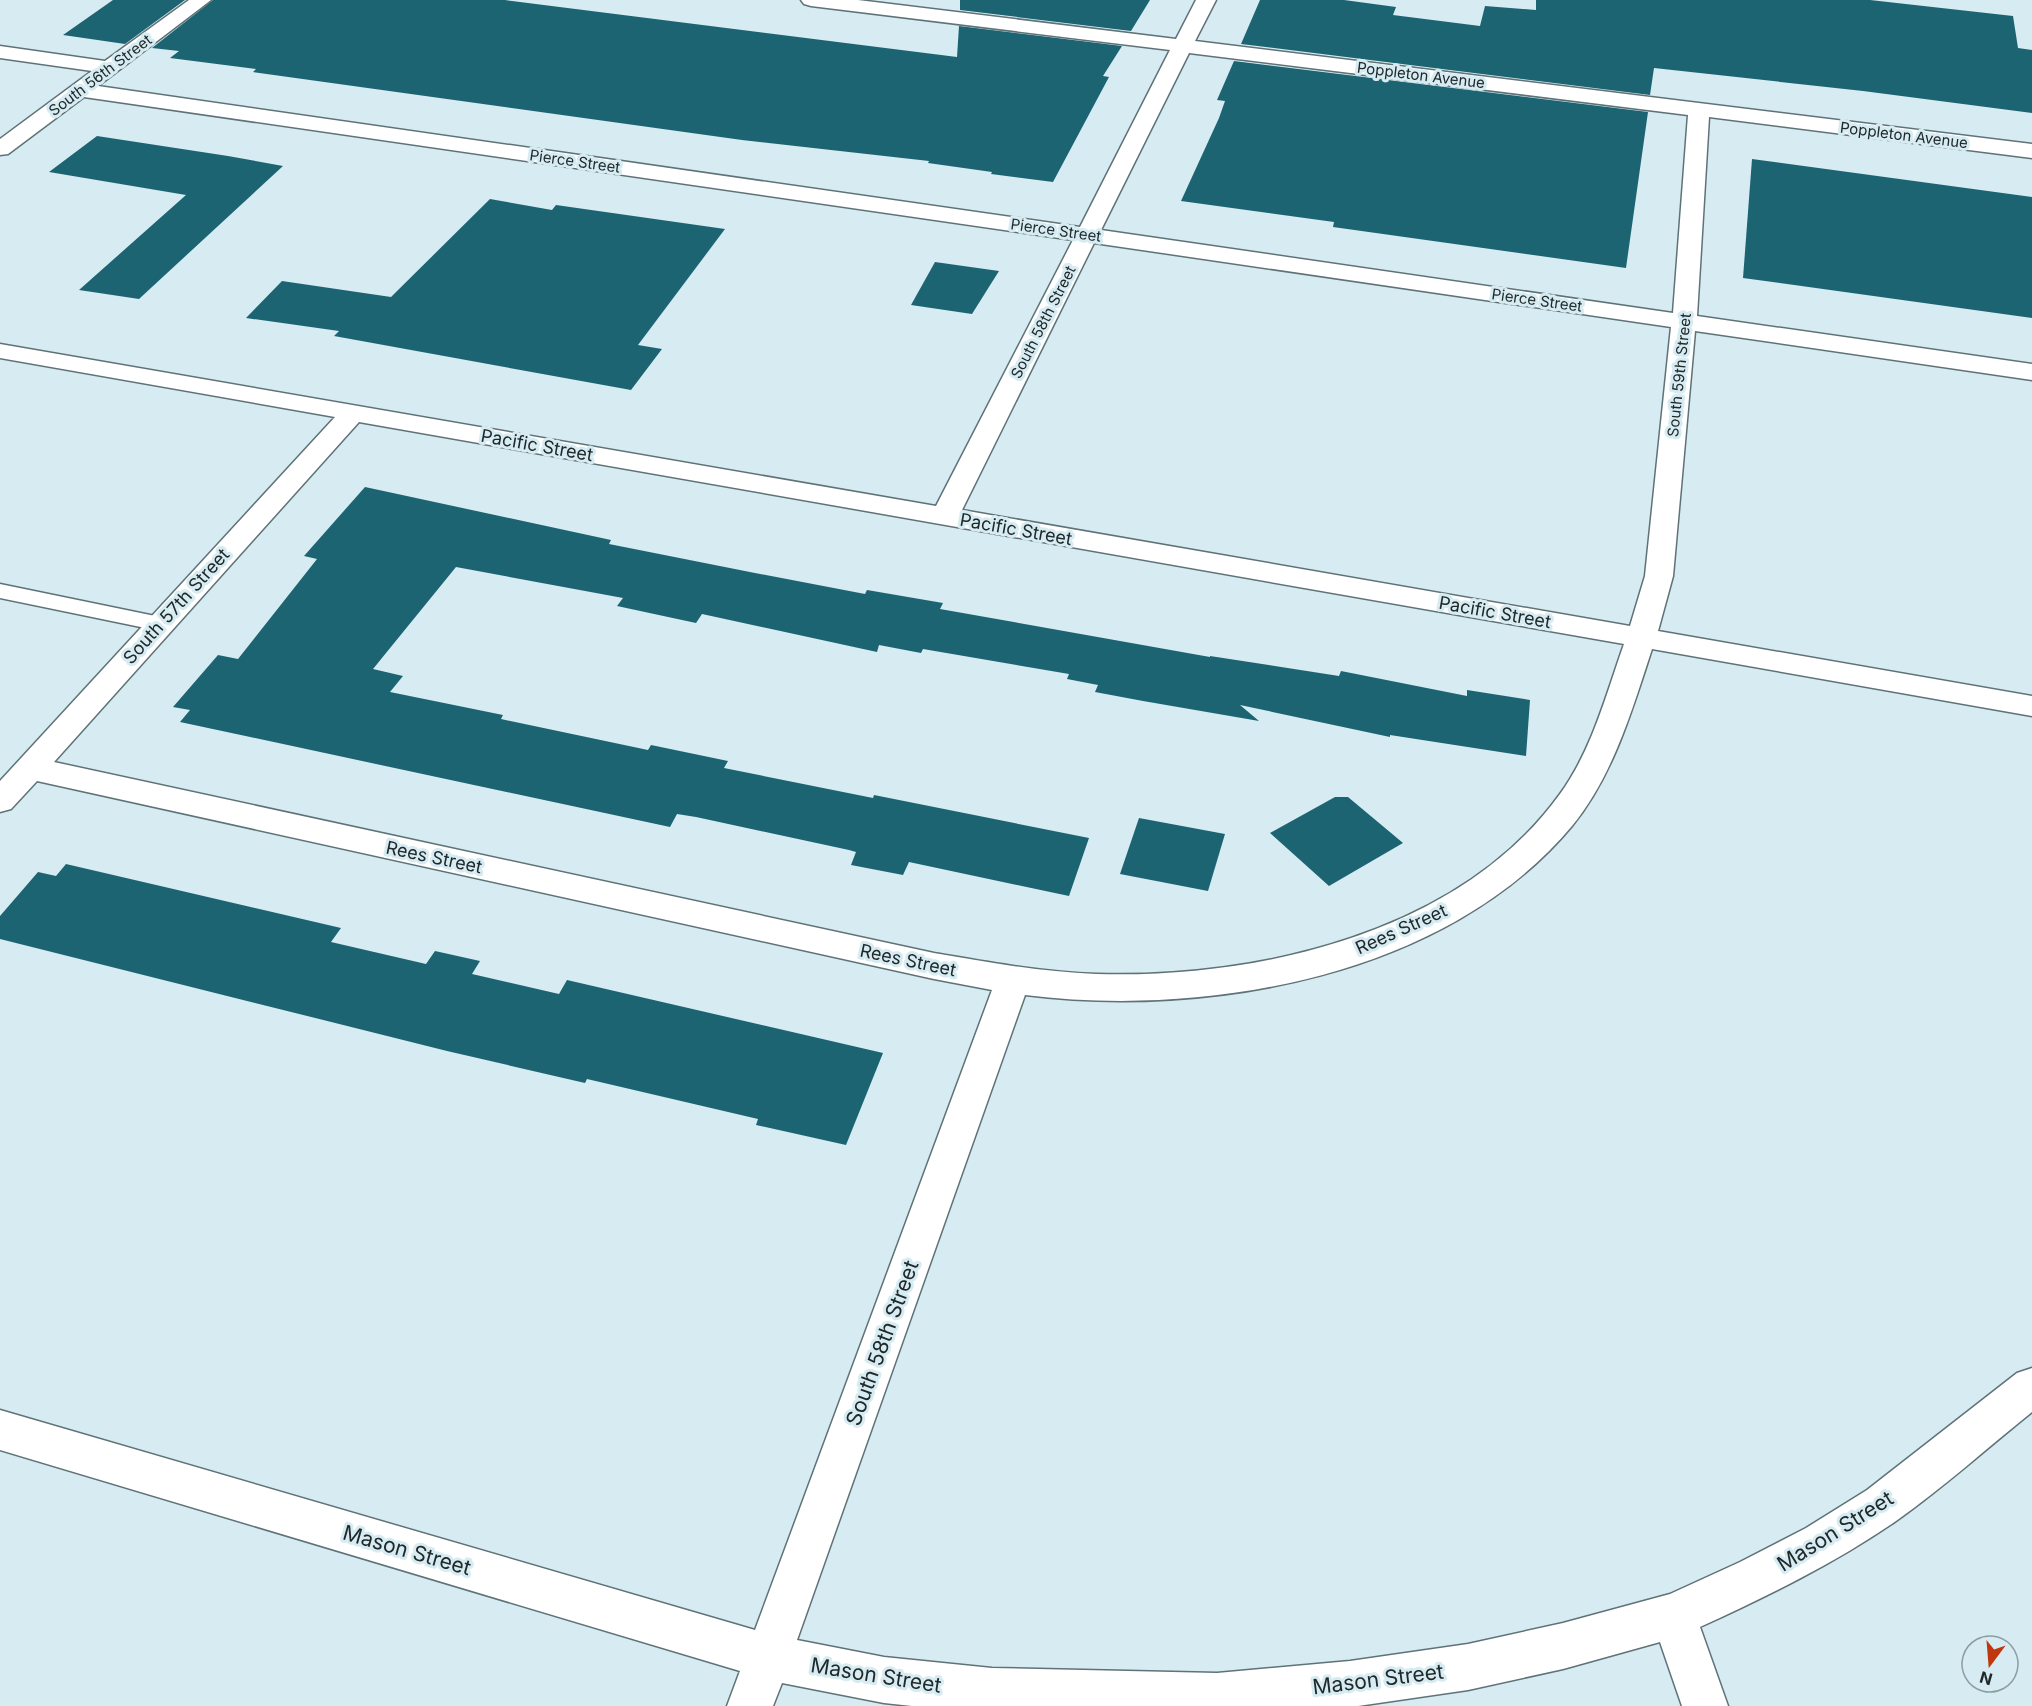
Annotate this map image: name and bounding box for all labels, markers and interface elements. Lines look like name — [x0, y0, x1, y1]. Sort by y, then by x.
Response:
street label: South 56th Street — [45, 30, 155, 120]
street label: Poppleton Avenue — [1356, 58, 1486, 92]
street label: Poppleton Avenue — [1839, 118, 1969, 152]
street label: Pierce Street — [529, 145, 622, 177]
street label: Pierce Street — [1010, 214, 1103, 246]
street label: South 58th Street — [1006, 262, 1080, 382]
street label: Pierce Street — [1491, 284, 1584, 316]
street label: South 59th Street — [1663, 312, 1695, 438]
street label: Pacific Street — [479, 425, 595, 465]
street label: Pacific Street — [958, 509, 1074, 549]
street label: South 57th Street — [119, 544, 233, 668]
street label: Pacific Street — [1437, 592, 1553, 632]
street label: Rees Street — [384, 837, 484, 877]
street label: Rees Street — [1352, 900, 1450, 958]
street label: Rees Street — [858, 940, 958, 980]
street label: South 58th Street — [841, 1257, 924, 1429]
street label: Mason Street — [1772, 1485, 1898, 1577]
street label: Mason Street — [340, 1520, 474, 1580]
north arrow — [1960, 1634, 2020, 1694]
street label: Mason Street — [809, 1652, 943, 1698]
street label: Mason Street — [1311, 1659, 1445, 1699]
text: N — [1977, 1667, 1994, 1690]

